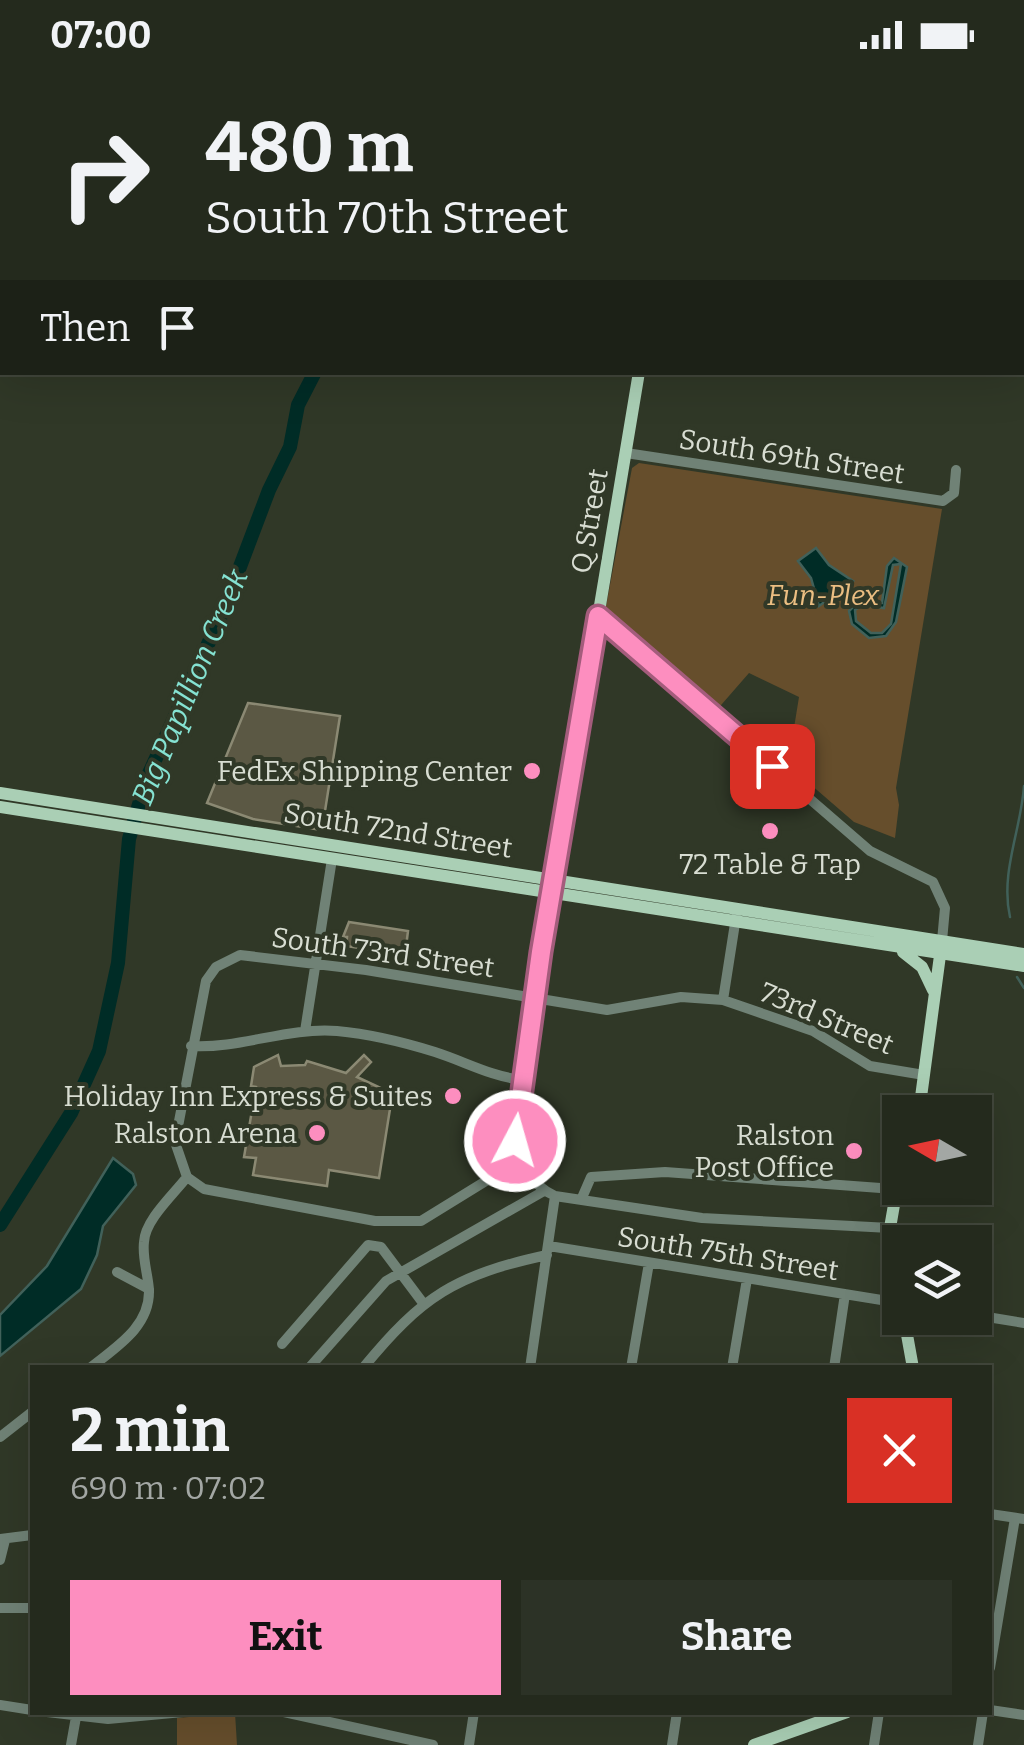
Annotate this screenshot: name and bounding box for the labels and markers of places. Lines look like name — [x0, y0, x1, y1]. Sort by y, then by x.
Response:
pin — [730, 724, 815, 809]
place label: FedEx Shipping Center — [217, 755, 512, 788]
marker: FedEx Shipping Center — [521, 760, 543, 782]
marker: 72 Table & Tap — [759, 820, 781, 842]
place label: 72 Table & Tap — [679, 848, 861, 881]
place label: Holiday Inn Express & Suites — [63, 1080, 433, 1113]
marker: Holiday Inn Express & Suites — [442, 1085, 464, 1107]
place label: Ralston Arena — [114, 1117, 297, 1150]
place label: Ralston Post Office — [695, 1119, 834, 1184]
marker: Ralston Arena — [306, 1122, 328, 1144]
marker: Ralston Post Office — [843, 1140, 865, 1162]

